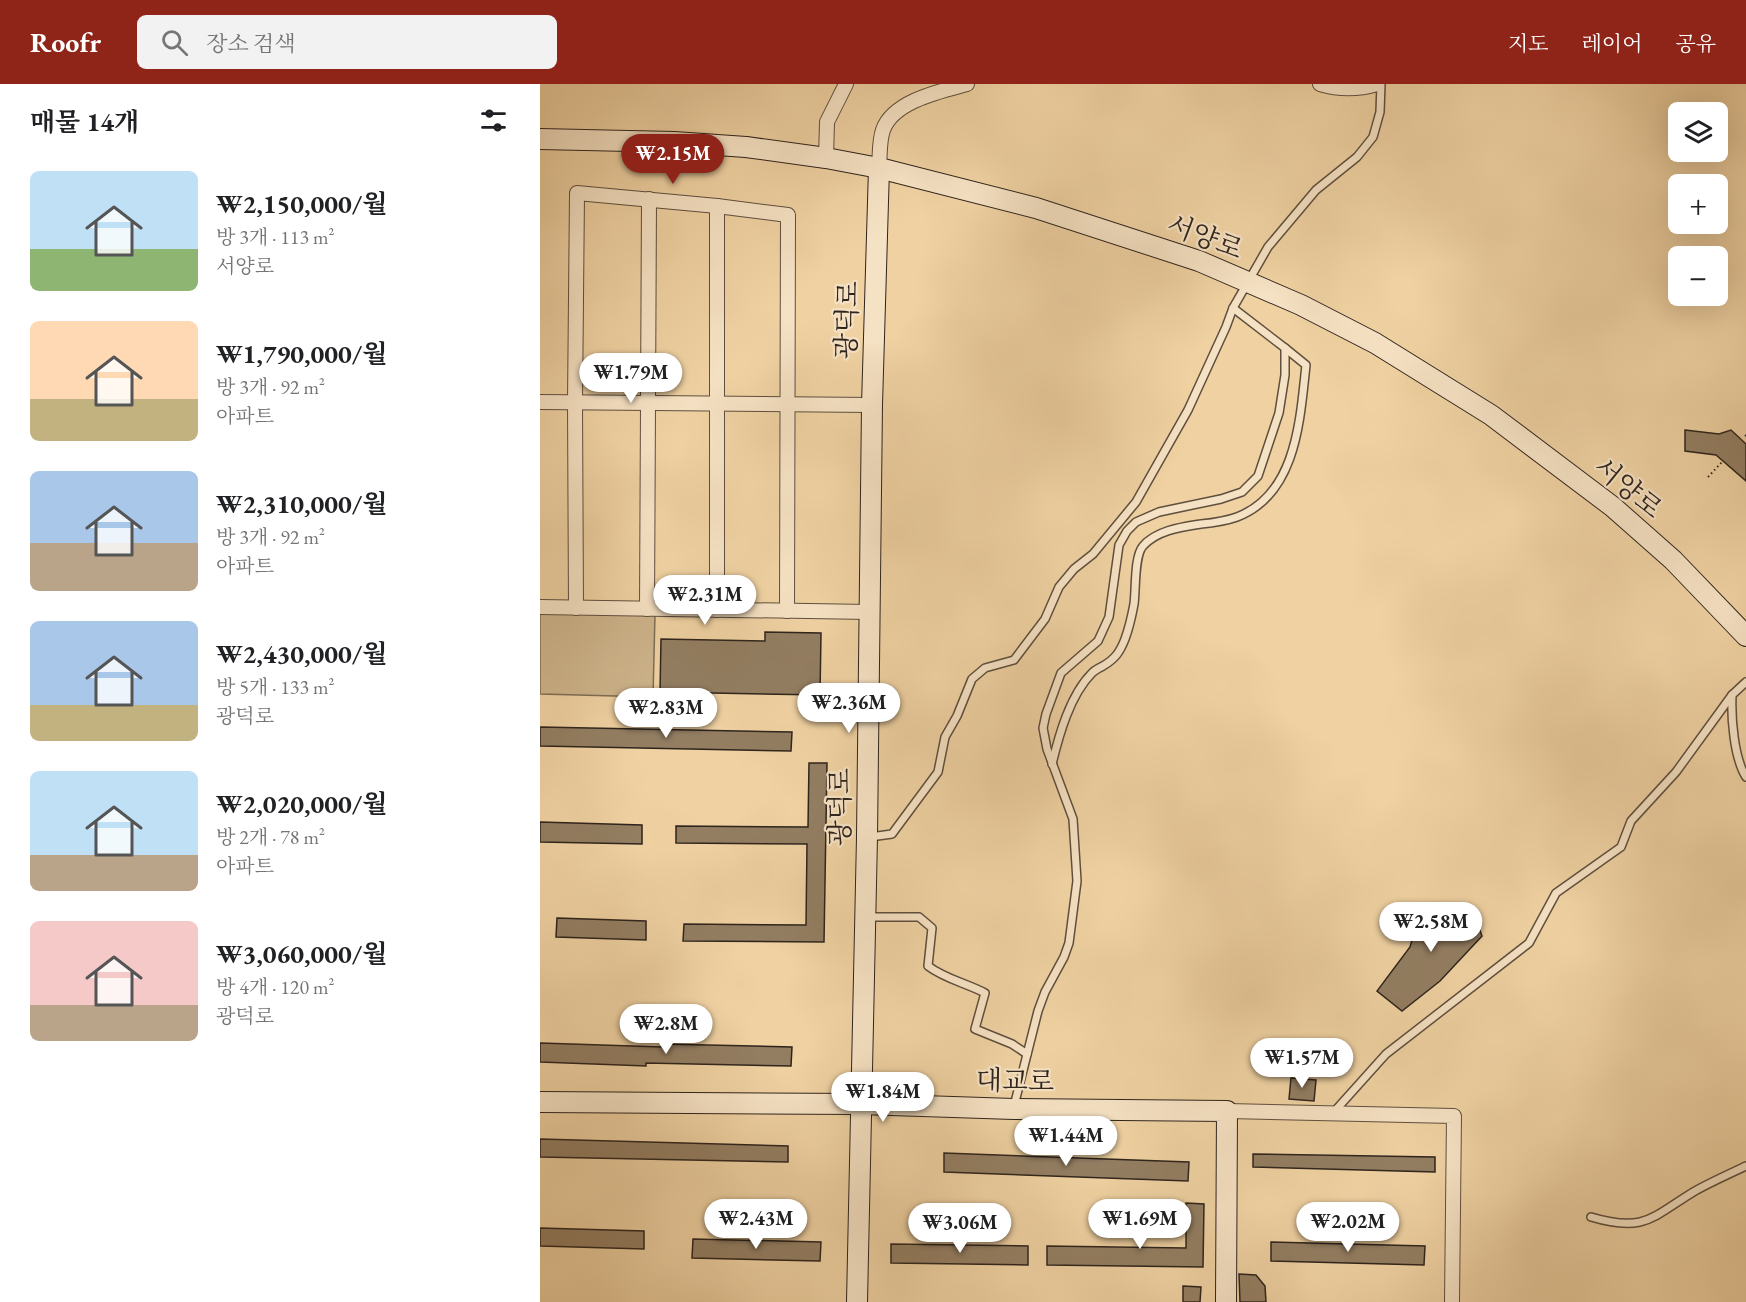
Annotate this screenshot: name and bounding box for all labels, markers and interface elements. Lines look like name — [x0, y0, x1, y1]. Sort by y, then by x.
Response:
search box — [137, 15, 557, 69]
text: Roofr — [30, 24, 101, 60]
icon: search — [158, 26, 191, 59]
text: 장소 검색 — [206, 29, 296, 58]
text: 지도 — [1508, 30, 1549, 57]
text: 레이어 — [1582, 30, 1642, 57]
text: 공유 — [1675, 30, 1716, 57]
map controls — [1668, 102, 1728, 306]
button: layers — [1668, 102, 1728, 162]
icon: filters — [477, 104, 510, 137]
text: 매물 14개 — [30, 105, 139, 139]
pin: ₩2.15M — [624, 134, 722, 185]
text: ₩2.15M — [635, 140, 711, 166]
button: + — [1668, 174, 1728, 234]
text: ₩2,150,000/월 — [216, 187, 387, 221]
icon: home — [78, 195, 150, 267]
street label: 서양로 — [1162, 206, 1248, 267]
text: 방 3개 · 113 m² — [216, 224, 335, 250]
button: − — [1668, 246, 1728, 306]
text: 서양로 — [216, 253, 274, 279]
street label: 광덕로 — [828, 280, 865, 360]
text: ₩1,790,000/월 — [216, 337, 387, 371]
icon: home — [78, 345, 150, 417]
pin: ₩1.79M — [582, 353, 680, 404]
text: ₩1.79M — [593, 359, 669, 385]
text: 방 3개 · 92 m² — [216, 374, 325, 400]
text: 아파트 — [216, 403, 274, 429]
street label: 서양로 — [1587, 449, 1670, 526]
text: ₩2,310,000/월 — [216, 487, 387, 521]
icon: home — [78, 495, 150, 567]
text: 방 3개 · 92 m² — [216, 524, 325, 550]
text: 아파트 — [216, 553, 274, 579]
pin: ₩2.31M — [656, 575, 754, 626]
text: ₩2.31M — [667, 581, 743, 607]
text: ₩2,430,000/월 — [216, 637, 387, 671]
icon: home — [78, 645, 150, 717]
text: 방 5개 · 133 m² — [216, 674, 335, 700]
pin: ₩2.36M — [800, 683, 898, 734]
pin: ₩2.83M — [617, 688, 715, 739]
text: ₩2.36M — [811, 689, 887, 715]
text: ₩2.83M — [628, 694, 704, 720]
text: 광덕로 — [216, 703, 274, 729]
street label: 광덕로 — [822, 768, 857, 846]
text: ₩2,020,000/월 — [216, 787, 387, 821]
icon: home — [78, 795, 150, 867]
text: 방 2개 · 78 m² — [216, 824, 325, 850]
text: 아파트 — [216, 853, 274, 879]
pin: ₩2.58M — [1382, 902, 1480, 953]
text: ₩2.58M — [1393, 908, 1469, 934]
text: ₩3,060,000/월 — [216, 937, 387, 971]
icon: home — [78, 945, 150, 1017]
text: 방 4개 · 120 m² — [216, 974, 335, 1000]
text: 광덕로 — [216, 1003, 274, 1029]
pin: ₩2.8M — [624, 1004, 708, 1055]
text: ₩2.8M — [634, 1010, 698, 1036]
pin: ₩1.57M — [1253, 1038, 1351, 1089]
text: ₩1.57M — [1264, 1044, 1340, 1070]
street label: 대교로 — [976, 1062, 1054, 1099]
pin: ₩1.84M — [834, 1072, 932, 1123]
text: ₩1.84M — [845, 1078, 921, 1104]
pin: ₩1.44M — [1017, 1116, 1115, 1167]
text: ₩1.44M — [1028, 1122, 1104, 1148]
pin: ₩2.43M — [707, 1199, 805, 1250]
pin: ₩1.69M — [1091, 1199, 1189, 1250]
pin: ₩2.02M — [1299, 1202, 1397, 1253]
pin: ₩3.06M — [911, 1203, 1009, 1254]
text: ₩2.43M — [718, 1205, 794, 1231]
text: ₩1.69M — [1102, 1205, 1178, 1231]
text: ₩2.02M — [1310, 1208, 1386, 1234]
text: ₩3.06M — [922, 1209, 998, 1235]

